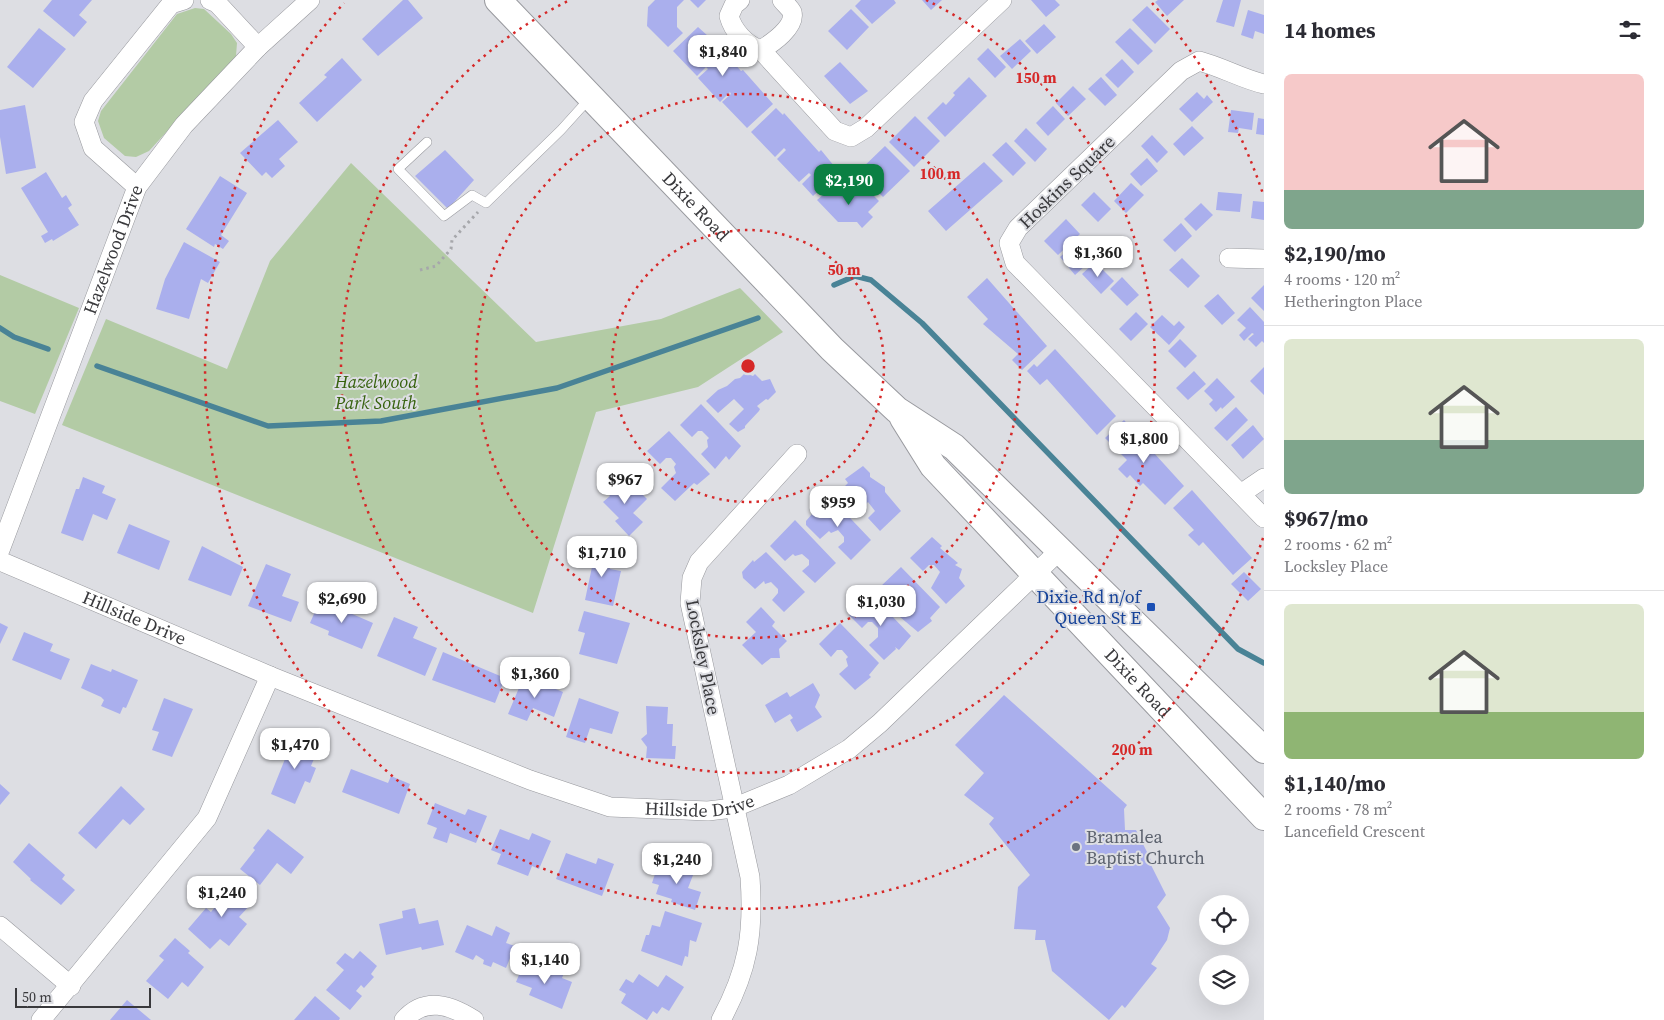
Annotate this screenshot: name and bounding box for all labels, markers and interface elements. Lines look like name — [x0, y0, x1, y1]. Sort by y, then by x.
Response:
text: 14 homes — [1284, 16, 1376, 45]
icon: filters — [1616, 16, 1644, 44]
pin: $1,840 — [682, 34, 764, 77]
text: $1,840 — [699, 40, 747, 62]
text: 150 m — [1015, 67, 1057, 88]
icon: home — [1419, 106, 1509, 196]
street label: Hoskins Square — [1013, 129, 1120, 234]
text: 100 m — [919, 163, 961, 184]
pin: $2,190 — [808, 164, 890, 206]
street label: Dixie Road — [657, 166, 735, 246]
text: $2,190 — [825, 169, 873, 191]
street label: Hazelwood Drive — [77, 181, 149, 318]
pin: $1,360 — [1057, 236, 1139, 278]
text: $2,190/mo — [1284, 239, 1386, 268]
text: $1,360 — [1074, 241, 1122, 263]
text: 50 m — [827, 259, 861, 280]
text: 4 rooms · 120 m² — [1284, 268, 1400, 290]
text: Hetherington Place — [1284, 290, 1423, 312]
centre of rings — [739, 357, 757, 375]
park label: Hazelwood Park South — [333, 369, 418, 415]
icon: home — [1419, 372, 1509, 462]
pin: $1,800 — [1103, 422, 1185, 464]
text: $1,800 — [1120, 427, 1168, 449]
pin: $967 — [595, 462, 655, 505]
text: $967 — [608, 468, 642, 490]
pin: $959 — [808, 486, 868, 528]
text: $959 — [821, 491, 855, 513]
text: $967/mo — [1284, 504, 1368, 533]
text: 2 rooms · 62 m² — [1284, 533, 1392, 555]
pin: $1,710 — [561, 536, 643, 578]
text: $1,710 — [578, 541, 626, 563]
text: Locksley Place — [1284, 555, 1388, 577]
pin: $2,690 — [301, 582, 383, 624]
pin: $1,030 — [840, 584, 922, 627]
place label: Dixie Rd n/of Queen St E — [1036, 584, 1143, 630]
street label: Hillside Drive — [79, 585, 190, 651]
text: $2,690 — [318, 587, 366, 609]
text: $1,030 — [857, 590, 905, 612]
street label: Locksley Place — [680, 597, 727, 717]
marker: Dixie Rd n/of Queen St E — [1145, 601, 1157, 613]
icon: home — [1419, 637, 1509, 727]
street label: Dixie Road — [1099, 642, 1177, 723]
pin: $1,360 — [494, 656, 576, 699]
text: $1,360 — [511, 662, 559, 684]
pin: $1,470 — [254, 728, 336, 770]
text: $1,470 — [271, 733, 319, 755]
text: 200 m — [1111, 739, 1153, 760]
text: $1,140/mo — [1284, 769, 1386, 798]
street label: Hillside Drive — [644, 788, 758, 823]
text: 2 rooms · 78 m² — [1284, 798, 1392, 820]
text: Lancefield Crescent — [1284, 820, 1425, 842]
place label: Bramalea Baptist Church — [1086, 824, 1205, 870]
marker: Bramalea Baptist Church — [1070, 841, 1082, 853]
pin: $1,240 — [636, 842, 718, 885]
text: $1,240 — [653, 848, 701, 870]
pin: $1,240 — [181, 876, 263, 918]
text: $1,240 — [198, 881, 246, 903]
map controls — [1199, 895, 1249, 1005]
button: locate — [1199, 895, 1249, 945]
pin: $1,140 — [504, 942, 586, 985]
text: $1,140 — [521, 948, 569, 970]
button: layers — [1199, 955, 1249, 1005]
scale bar — [15, 985, 151, 1008]
text: 50 m — [22, 987, 52, 1007]

